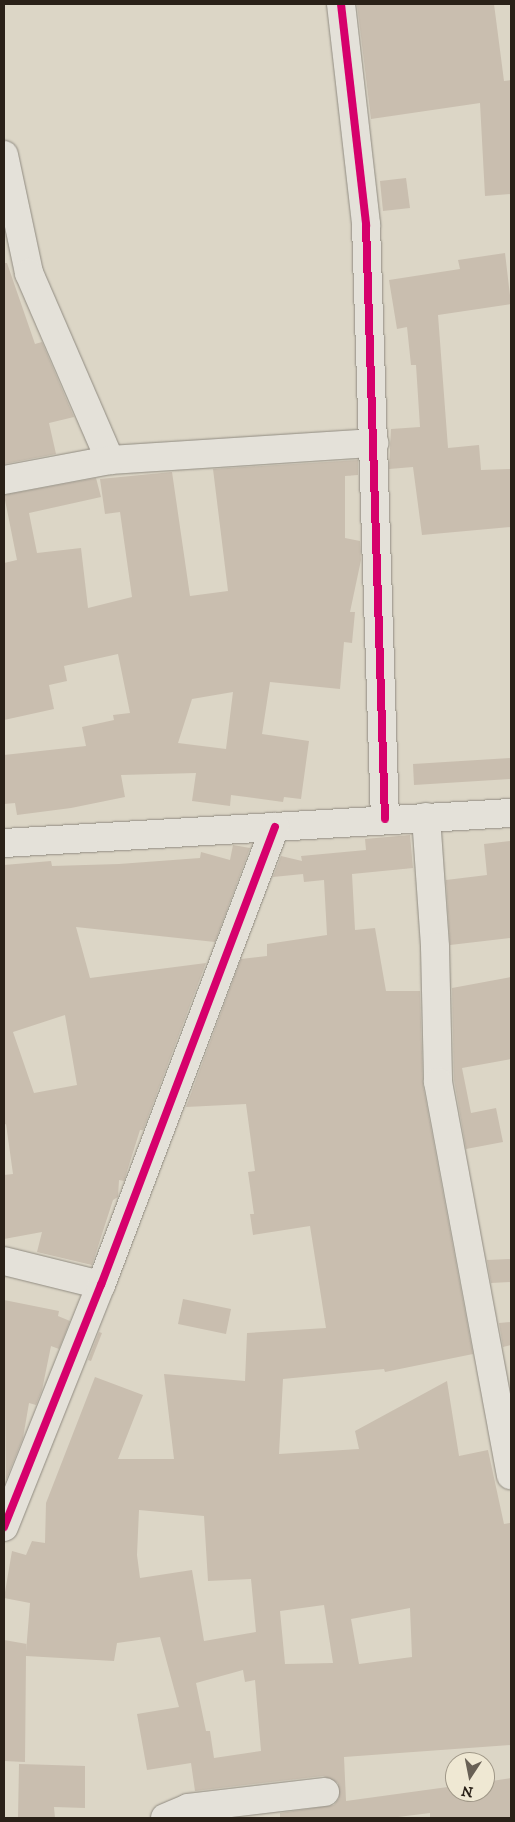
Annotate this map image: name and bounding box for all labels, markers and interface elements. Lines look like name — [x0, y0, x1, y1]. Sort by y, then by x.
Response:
north arrow — [445, 1752, 495, 1802]
text: N — [460, 1781, 475, 1801]

